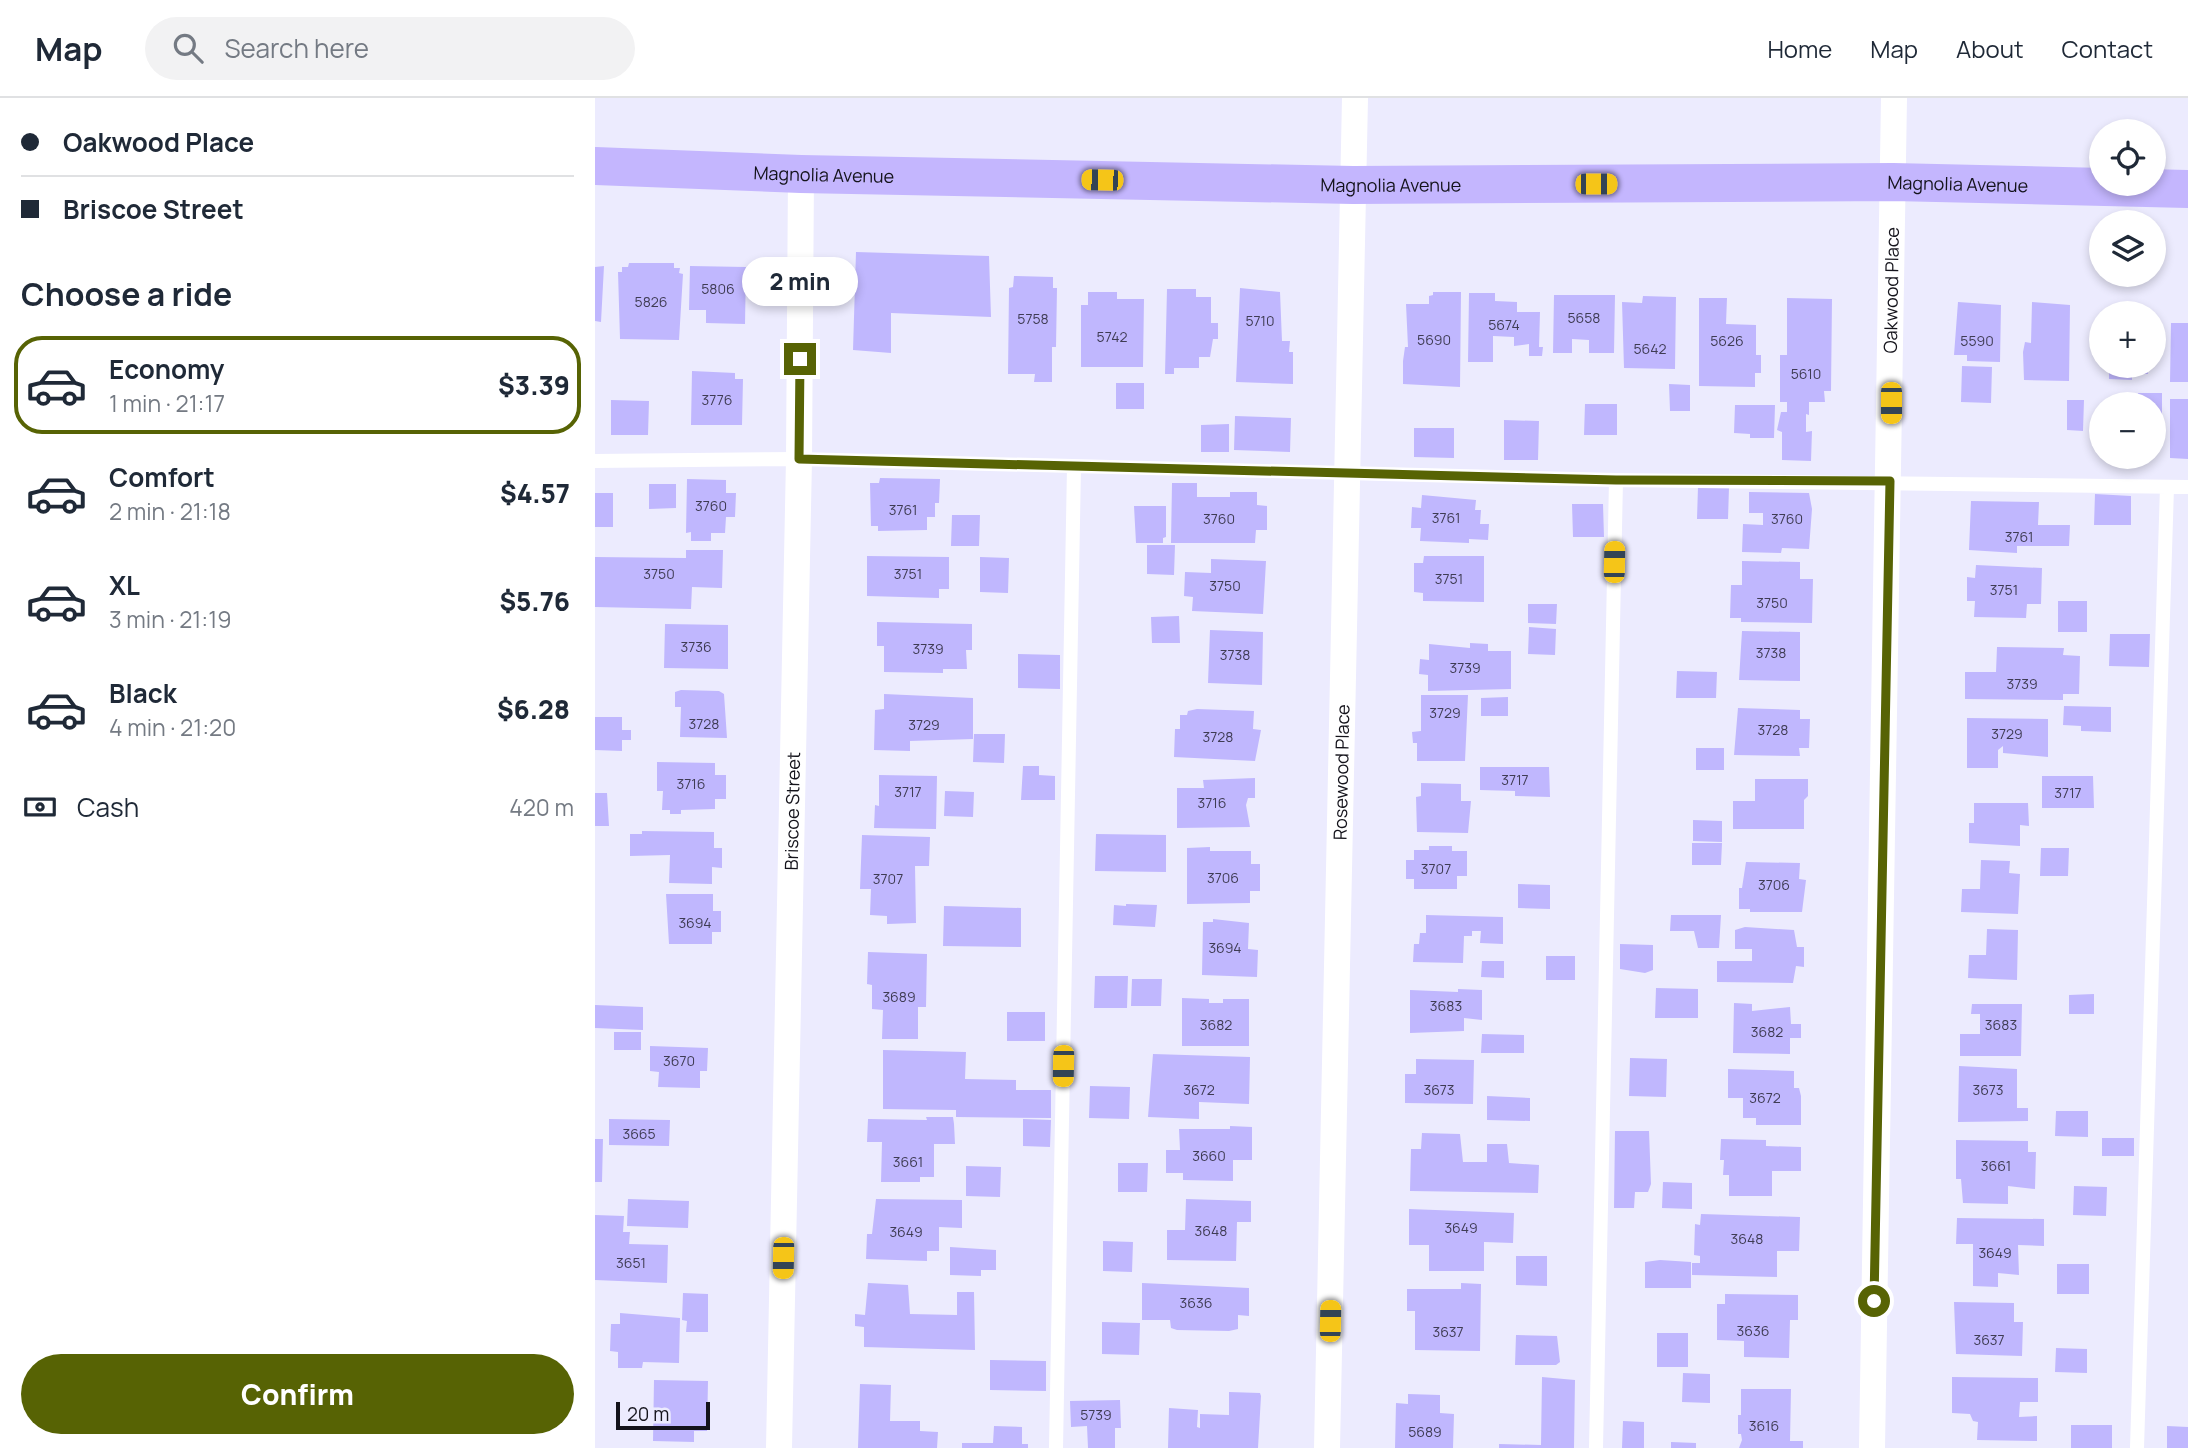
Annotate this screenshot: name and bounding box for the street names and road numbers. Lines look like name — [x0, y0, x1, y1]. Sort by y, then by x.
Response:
street label: Magnolia Avenue — [753, 160, 894, 188]
street label: Magnolia Avenue — [1887, 170, 2028, 197]
street label: Magnolia Avenue — [1320, 172, 1461, 197]
street label: Oakwood Place — [1878, 227, 1904, 354]
street label: Rosewood Place — [1328, 704, 1354, 840]
street label: Briscoe Street — [779, 752, 805, 871]

